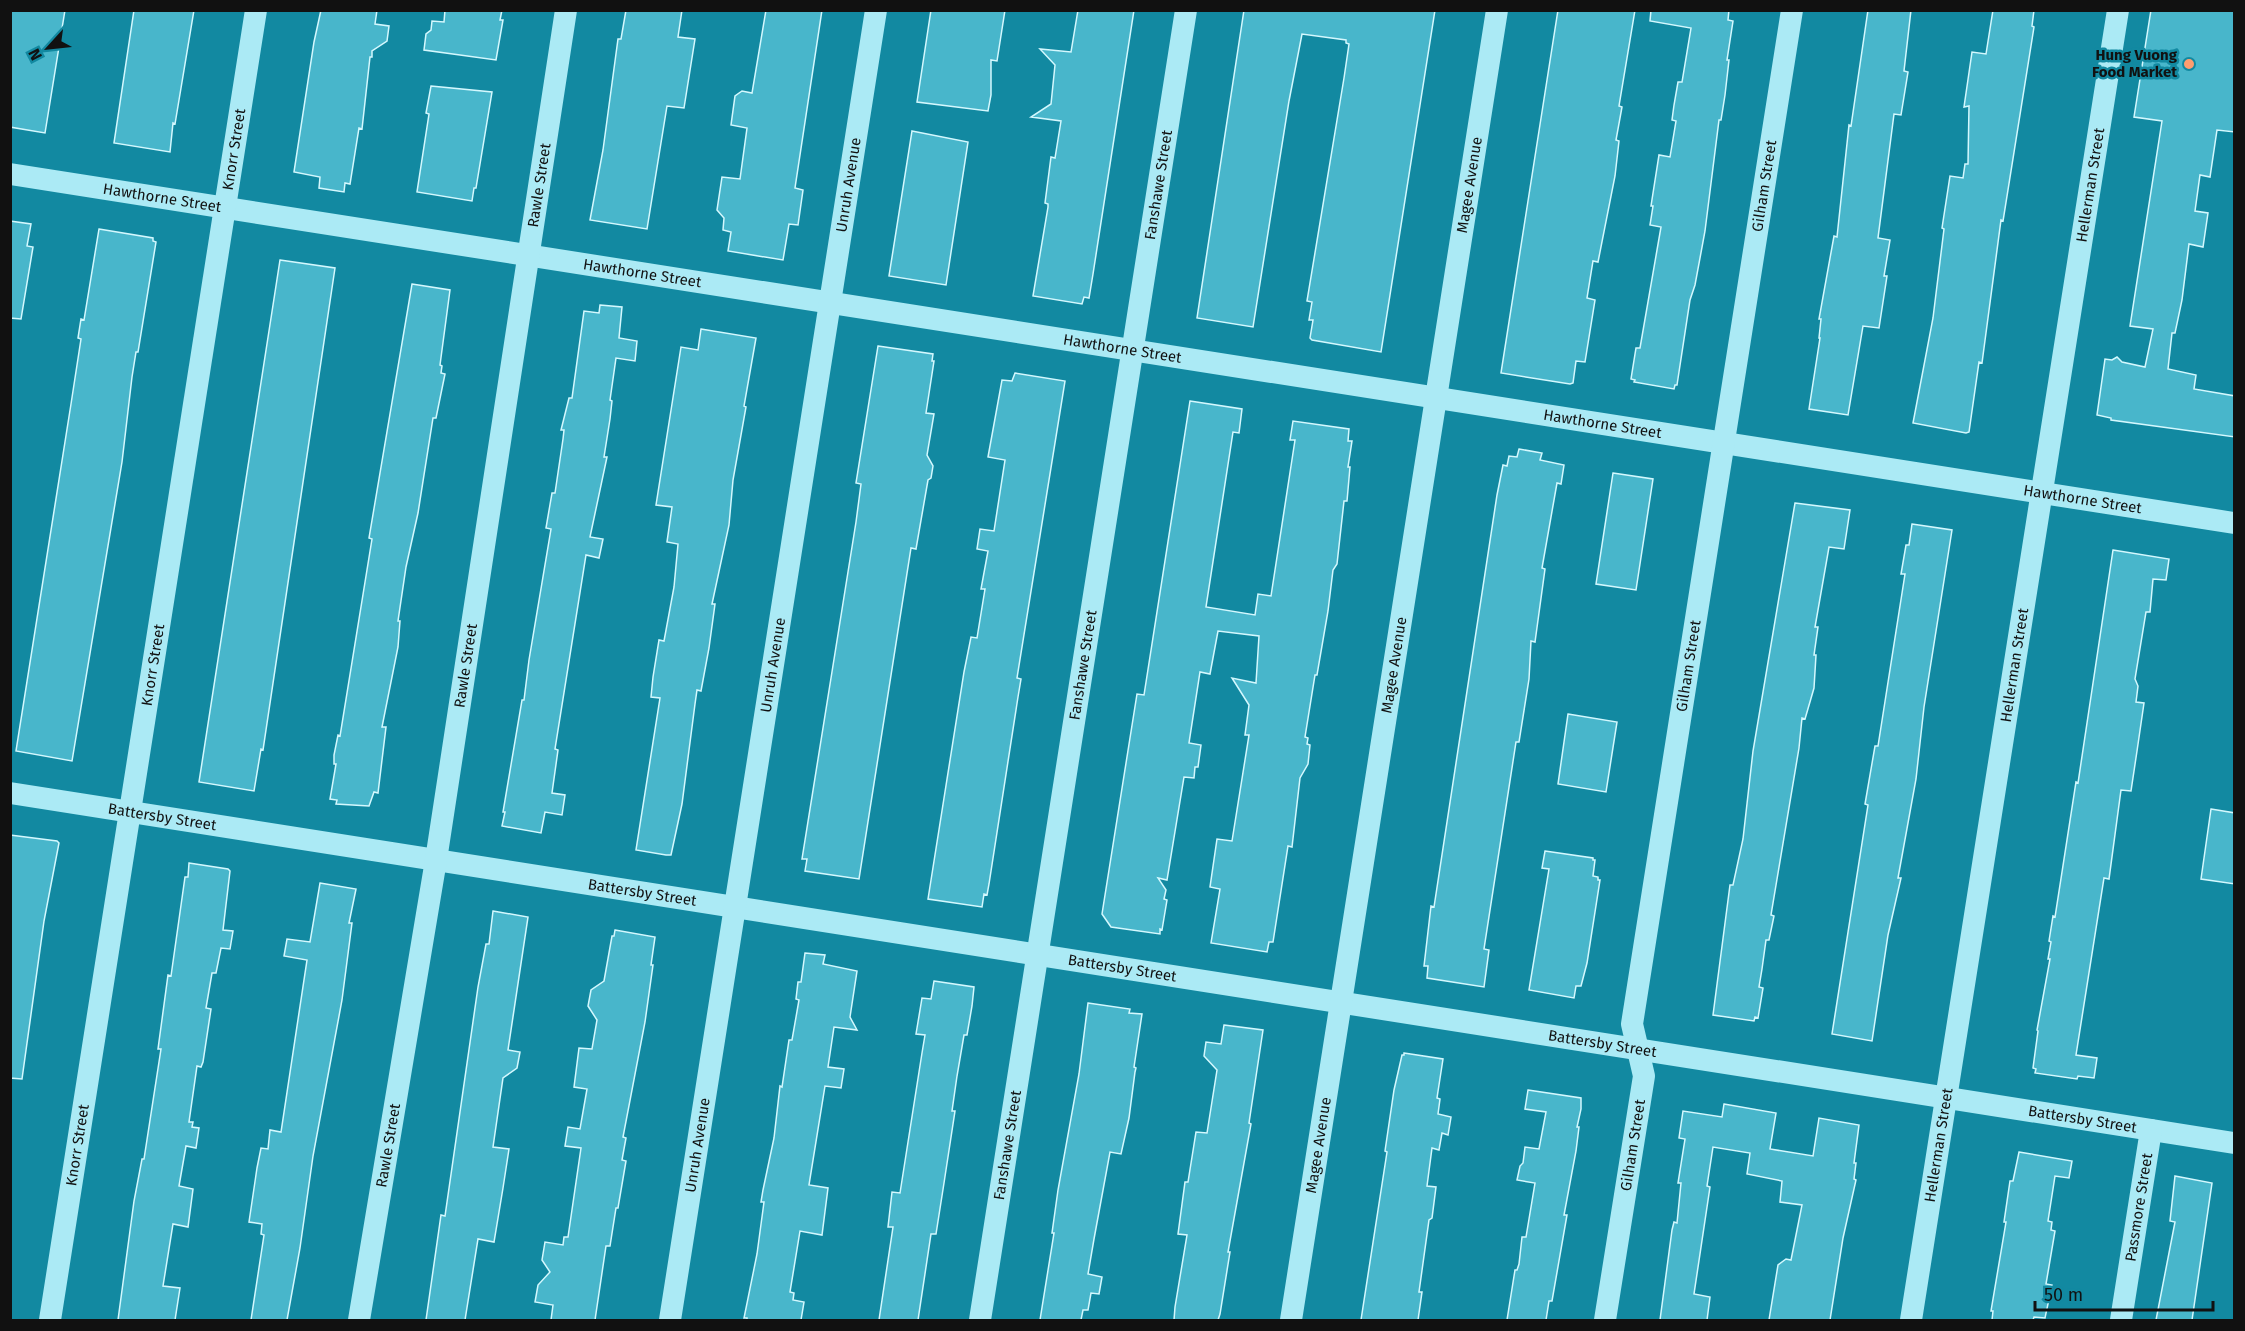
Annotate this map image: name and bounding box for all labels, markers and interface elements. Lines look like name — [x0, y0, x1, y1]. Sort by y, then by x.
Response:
north arrow — [18, 18, 78, 78]
text: N — [24, 46, 46, 64]
place label: Hung Vuong Food Market — [2092, 46, 2178, 81]
marker: Hung Vuong Food Market — [2182, 57, 2196, 71]
street label: Knorr Street — [219, 107, 249, 192]
street label: Hellerman Street — [2072, 126, 2108, 244]
street label: Fanshawe Street — [1141, 128, 1176, 241]
street label: Magee Avenue — [1453, 135, 1486, 234]
street label: Unruh Avenue — [832, 136, 865, 234]
street label: Gilham Street — [1748, 138, 1780, 233]
street label: Rawle Street — [524, 141, 555, 229]
street label: Hawthorne Street — [102, 180, 223, 216]
street label: Hawthorne Street — [582, 255, 703, 291]
street label: Hawthorne Street — [1062, 330, 1183, 367]
street label: Hawthorne Street — [1542, 406, 1664, 442]
street label: Hawthorne Street — [2022, 481, 2144, 517]
street label: Hellerman Street — [1997, 606, 2032, 724]
street label: Fanshawe Street — [1065, 608, 1101, 721]
street label: Unruh Avenue — [757, 616, 789, 714]
street label: Magee Avenue — [1378, 616, 1410, 715]
street label: Gilham Street — [1672, 618, 1705, 713]
street label: Knorr Street — [138, 622, 168, 707]
street label: Rawle Street — [450, 622, 481, 709]
street label: Battersby Street — [107, 800, 218, 834]
street label: Battersby Street — [587, 875, 698, 910]
street label: Battersby Street — [1067, 951, 1178, 986]
street label: Battersby Street — [1547, 1026, 1659, 1061]
street label: Hellerman Street — [1921, 1086, 1957, 1204]
street label: Fanshawe Street — [990, 1088, 1025, 1201]
street label: Unruh Avenue — [681, 1096, 714, 1194]
street label: Magee Avenue — [1302, 1096, 1335, 1195]
street label: Gilham Street — [1617, 1097, 1649, 1192]
street label: Rawle Street — [372, 1101, 404, 1189]
street label: Knorr Street — [62, 1102, 93, 1187]
street label: Battersby Street — [2027, 1102, 2139, 1137]
street label: Passmore Street — [2121, 1151, 2156, 1263]
scale bar — [2035, 1274, 2214, 1312]
text: 50 m — [2044, 1284, 2083, 1306]

